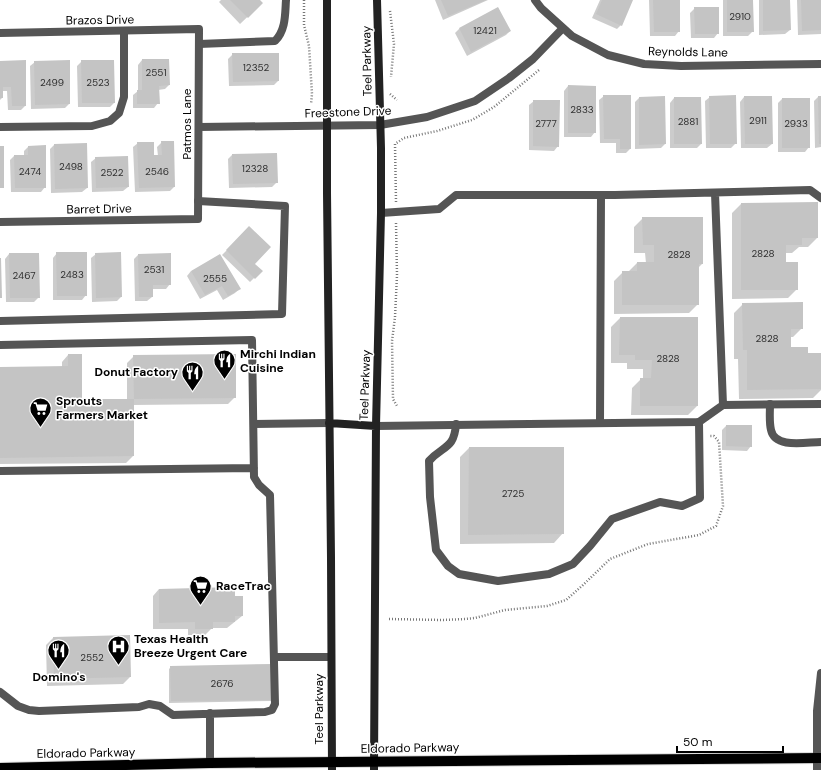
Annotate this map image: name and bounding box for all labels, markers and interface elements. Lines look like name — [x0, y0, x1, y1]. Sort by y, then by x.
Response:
house number: 2910 — [729, 10, 751, 23]
street label: Brazos Drive — [66, 11, 135, 29]
house number: 12421 — [473, 24, 497, 37]
street label: Teel Parkway — [358, 25, 376, 97]
street label: Reynolds Lane — [648, 43, 728, 61]
house number: 12352 — [243, 61, 269, 74]
house number: 2551 — [145, 66, 167, 79]
house number: 2499 — [40, 76, 64, 89]
house number: 2523 — [86, 76, 110, 89]
street label: Patmos Lane — [179, 88, 195, 160]
street label: Freestone Drive — [304, 102, 392, 122]
house number: 2833 — [570, 103, 594, 116]
house number: 2911 — [749, 114, 767, 127]
house number: 2881 — [678, 115, 698, 128]
house number: 2777 — [535, 117, 557, 130]
house number: 2933 — [784, 117, 808, 130]
house number: 2498 — [59, 160, 83, 173]
house number: 12328 — [242, 162, 268, 175]
house number: 2474 — [19, 165, 41, 178]
house number: 2546 — [145, 165, 169, 178]
house number: 2522 — [100, 166, 124, 179]
street label: Barret Drive — [66, 200, 132, 218]
house number: 2828 — [751, 247, 775, 260]
house number: 2828 — [667, 248, 691, 261]
house number: 2531 — [144, 263, 164, 276]
house number: 2483 — [60, 268, 84, 281]
house number: 2467 — [12, 269, 36, 282]
house number: 2555 — [203, 272, 227, 285]
house number: 2828 — [755, 332, 779, 345]
place label: Mirchi Indian Cuisine — [240, 346, 316, 376]
restaurant icon: Mirchi Indian Cuisine — [211, 348, 237, 381]
street label: Teel Parkway — [356, 349, 374, 421]
house number: 2828 — [656, 352, 680, 365]
restaurant icon: Donut Factory — [180, 359, 206, 392]
place label: Donut Factory — [94, 364, 179, 380]
place label: Sprouts Farmers Market — [56, 393, 148, 423]
supermarket icon: Sprouts Farmers Market — [28, 395, 54, 428]
house number: 2725 — [502, 487, 524, 500]
supermarket icon: RaceTrac — [188, 573, 214, 606]
place label: RaceTrac — [216, 578, 271, 594]
place label: Texas Health Breeze Urgent Care — [134, 631, 247, 661]
hospital icon: Texas Health Breeze Urgent Care — [106, 633, 132, 666]
restaurant icon: Domino's — [46, 637, 72, 670]
house number: 2552 — [80, 651, 104, 664]
place label: Domino's — [32, 669, 86, 685]
street label: Teel Parkway — [311, 673, 327, 744]
house number: 2676 — [210, 677, 234, 690]
scale bar — [677, 728, 783, 754]
text: 50 m — [683, 734, 712, 750]
street label: Eldorado Parkway — [361, 739, 460, 757]
street label: Eldorado Parkway — [37, 744, 136, 762]

